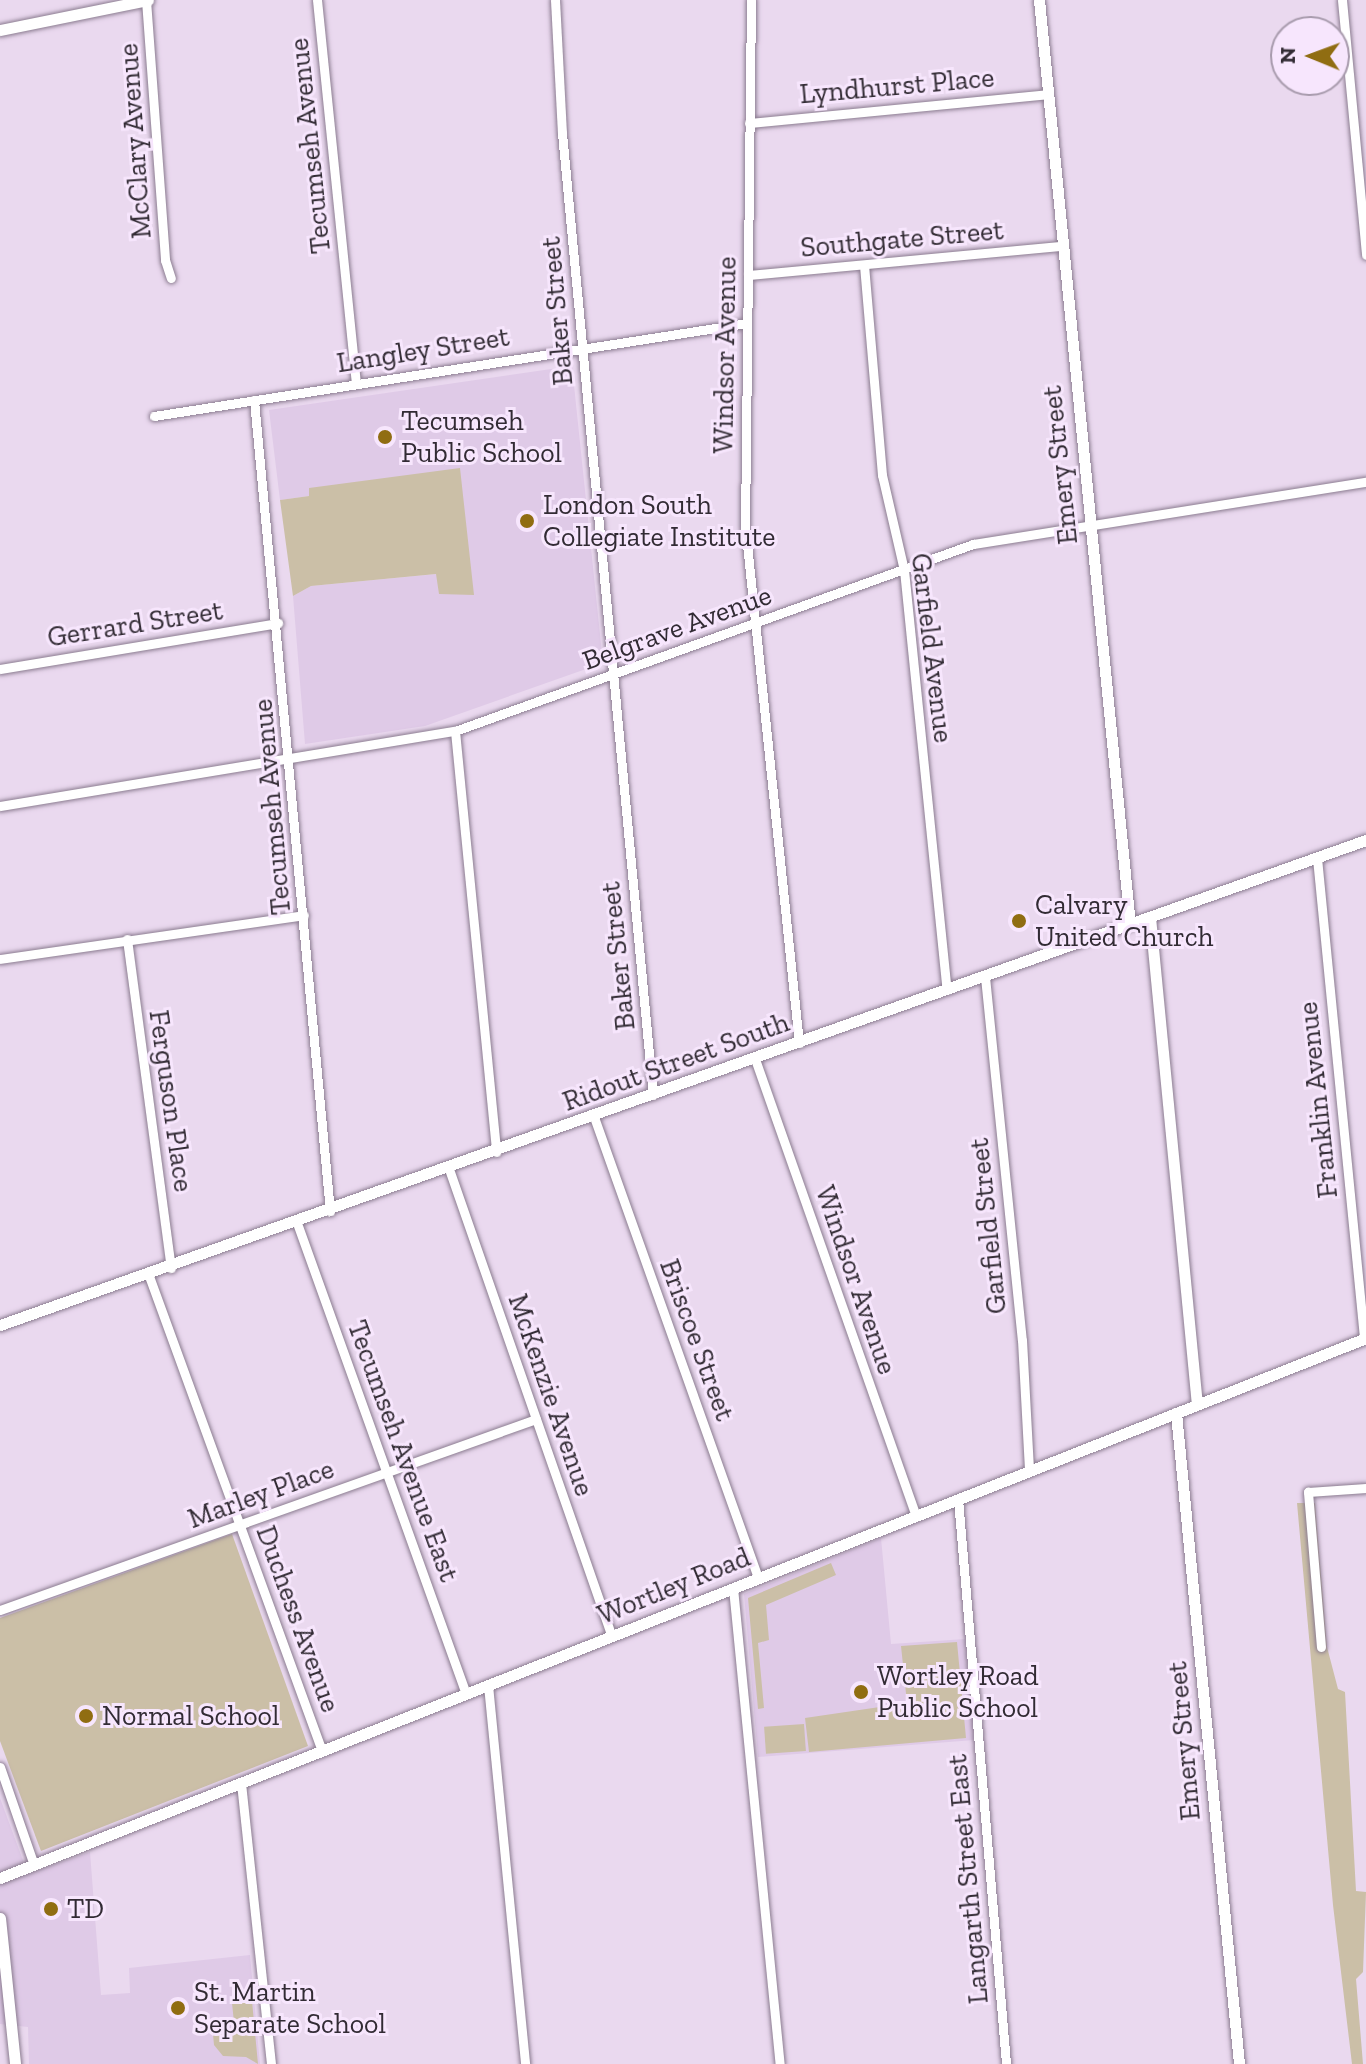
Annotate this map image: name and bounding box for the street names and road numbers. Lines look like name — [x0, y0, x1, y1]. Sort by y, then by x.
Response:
street label: Tecumseh Avenue — [282, 36, 338, 256]
street label: McClary Avenue — [111, 41, 159, 241]
street label: Lyndhurst Place — [798, 61, 996, 111]
street label: Southgate Street — [799, 213, 1005, 265]
street label: Baker Street — [534, 235, 580, 387]
street label: Windsor Avenue — [706, 256, 744, 454]
street label: Langley Street — [334, 320, 512, 380]
street label: Emery Street — [1035, 384, 1085, 546]
street label: Garfield Avenue — [904, 551, 960, 745]
street label: Belgrave Avenue — [577, 578, 777, 678]
street label: Gerrard Street — [45, 594, 225, 654]
street label: Tecumseh Avenue — [246, 697, 298, 917]
street label: Baker Street — [593, 880, 643, 1032]
street label: Franklin Avenue — [1291, 1000, 1345, 1200]
street label: Ridout Street South — [558, 1005, 794, 1119]
street label: Ferguson Place — [142, 1008, 200, 1194]
street label: Garfield Street — [962, 1136, 1014, 1316]
street label: Windsor Avenue — [808, 1181, 904, 1379]
street label: Briscoe Street — [652, 1255, 742, 1425]
street label: McKenzie Avenue — [501, 1289, 601, 1501]
street label: Tecumseh Avenue East — [340, 1315, 466, 1587]
street label: Marley Place — [183, 1452, 339, 1536]
street label: Duchess Avenue — [249, 1521, 347, 1717]
street label: Wortley Road — [592, 1540, 756, 1632]
street label: Emery Street — [1160, 1660, 1208, 1822]
street label: Langarth Street East — [940, 1753, 996, 2005]

